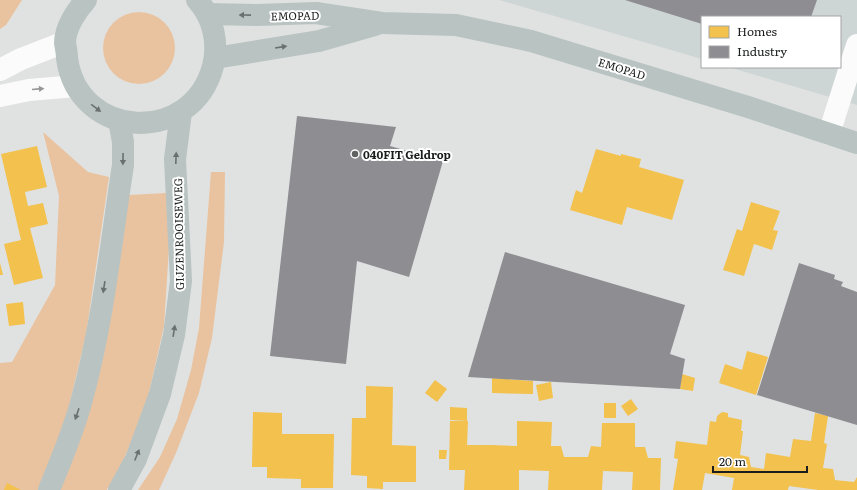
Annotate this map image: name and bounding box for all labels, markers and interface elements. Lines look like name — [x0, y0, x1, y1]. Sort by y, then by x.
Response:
street label: EMOPAD — [271, 7, 319, 23]
one-way arrow — [238, 12, 251, 18]
legend — [701, 16, 841, 68]
text: Homes — [737, 22, 777, 40]
text: Industry — [737, 42, 787, 60]
one-way arrow — [275, 44, 287, 50]
street label: EMOPAD — [596, 53, 648, 83]
one-way arrow — [32, 86, 44, 93]
one-way arrow — [90, 104, 101, 112]
place label: 040FIT Geldrop — [363, 146, 451, 162]
marker: 040FIT Geldrop — [350, 149, 360, 159]
one-way arrow — [173, 151, 179, 164]
one-way arrow — [120, 153, 126, 166]
street label: GIJZENROOISEWEG — [169, 178, 187, 290]
one-way arrow — [101, 281, 107, 293]
one-way arrow — [171, 325, 177, 337]
one-way arrow — [74, 409, 80, 421]
scale bar — [713, 448, 807, 474]
one-way arrow — [134, 449, 140, 461]
text: 20 m — [719, 452, 746, 470]

